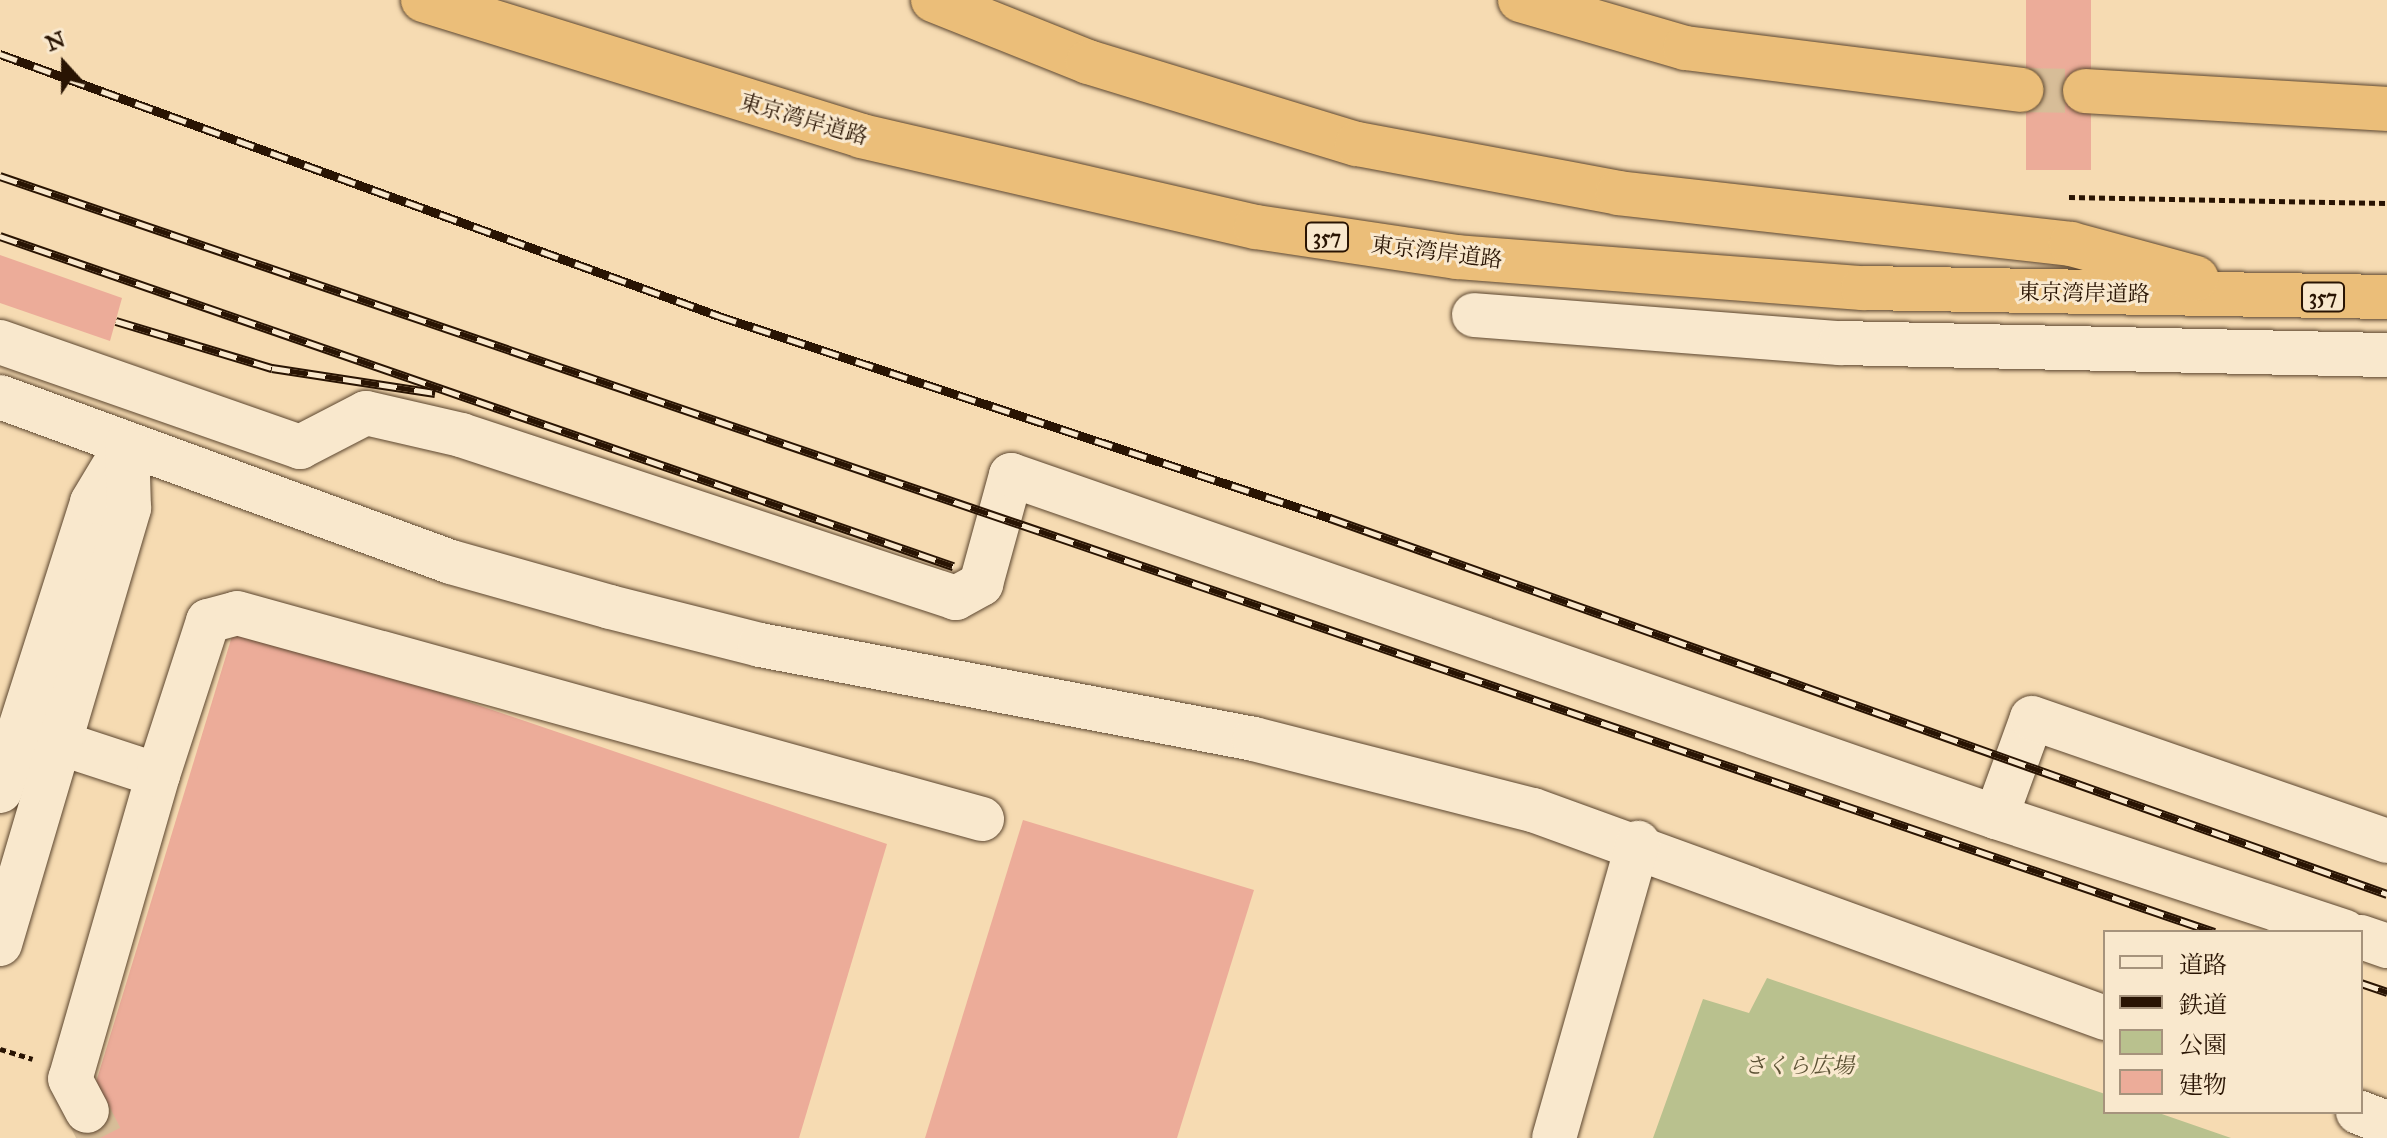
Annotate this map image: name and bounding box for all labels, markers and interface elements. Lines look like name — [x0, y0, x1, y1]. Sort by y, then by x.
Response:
north arrow — [24, 24, 104, 104]
text: N — [42, 25, 69, 57]
street label: 東京湾岸道路 — [737, 88, 871, 150]
road number: 357 — [1305, 221, 1349, 253]
street label: 東京湾岸道路 — [1370, 231, 1504, 273]
street label: 東京湾岸道路 — [2018, 279, 2150, 307]
road number: 357 — [2301, 281, 2345, 313]
legend — [2103, 930, 2363, 1114]
text: 道路 — [2179, 950, 2227, 980]
text: 鉄道 — [2179, 990, 2227, 1020]
text: 公園 — [2179, 1030, 2227, 1060]
park label: さくら広場 — [1744, 1053, 1854, 1079]
text: 建物 — [2179, 1070, 2227, 1100]

